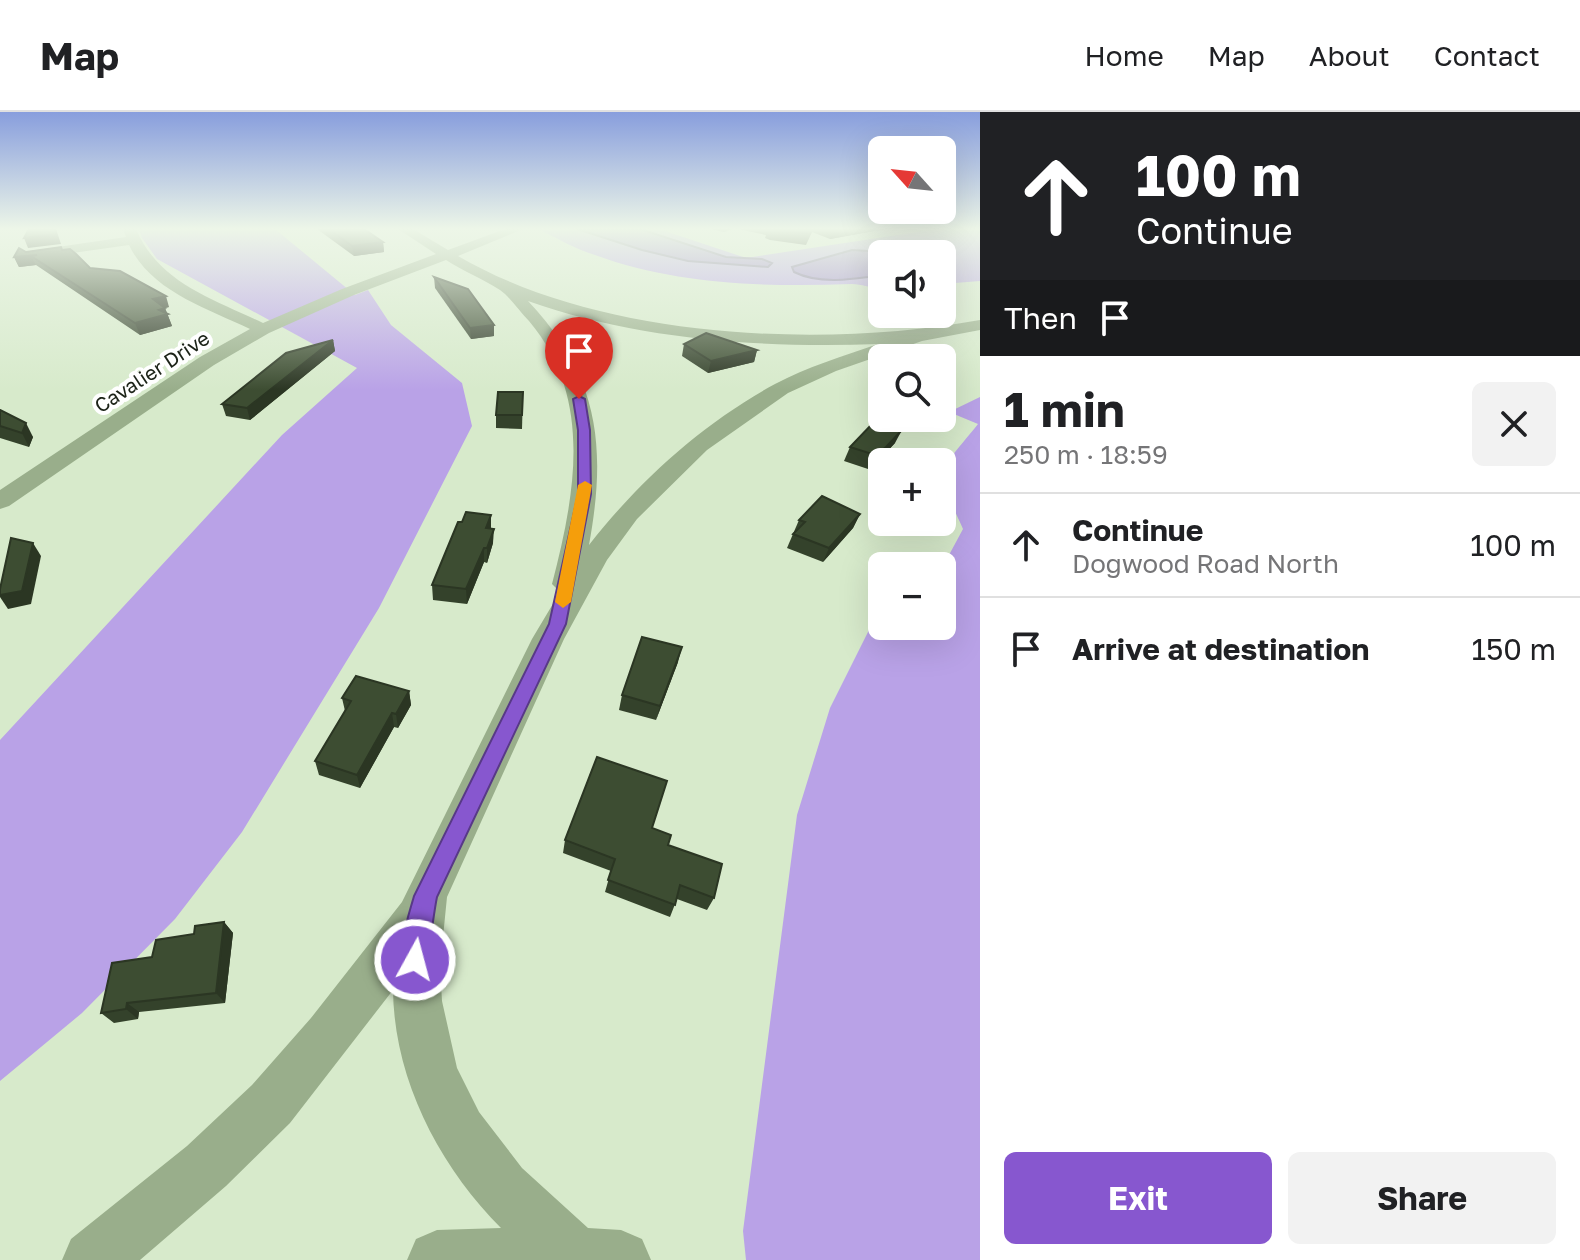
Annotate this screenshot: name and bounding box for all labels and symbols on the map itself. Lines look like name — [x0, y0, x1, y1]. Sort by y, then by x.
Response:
north arrow — [868, 136, 956, 224]
pin — [545, 317, 613, 399]
street label: Cavalier Drive — [90, 325, 213, 417]
position arrow — [373, 918, 457, 1002]

